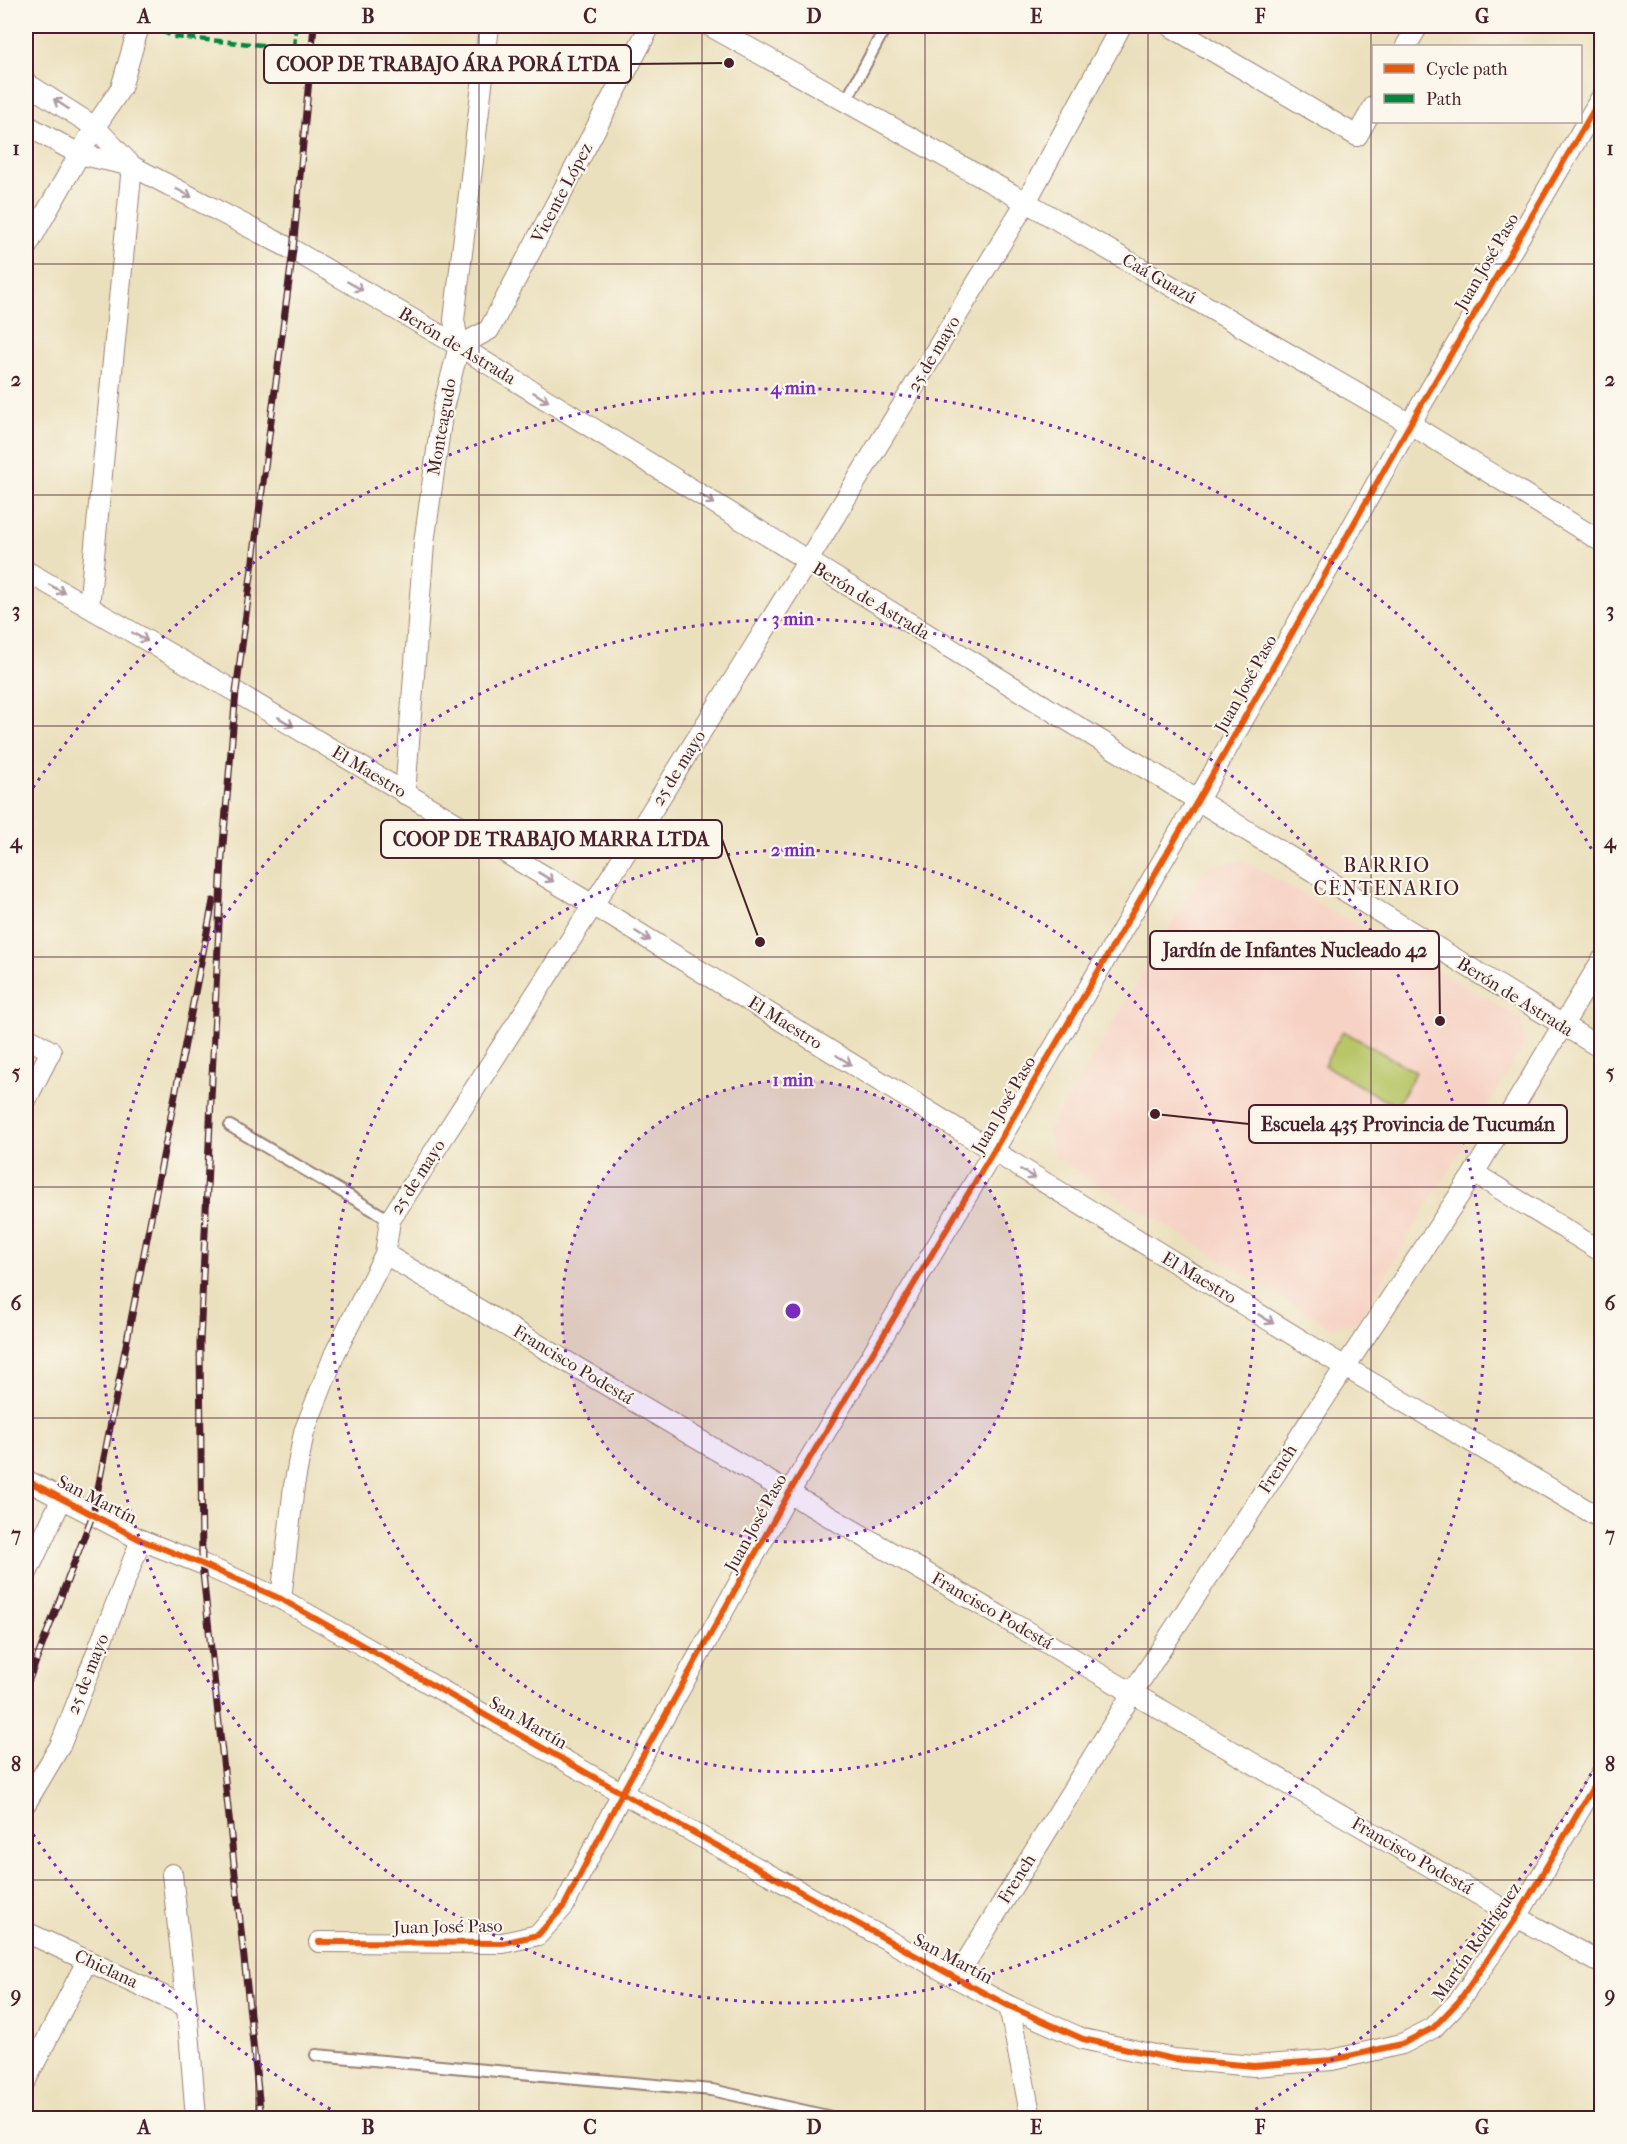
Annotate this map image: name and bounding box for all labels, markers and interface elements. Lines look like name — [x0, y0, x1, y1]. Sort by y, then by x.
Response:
text: A — [136, 5, 152, 28]
text: B — [361, 5, 375, 28]
text: C — [583, 5, 597, 28]
text: D — [806, 5, 822, 28]
text: E — [1030, 5, 1042, 28]
text: F — [1254, 5, 1266, 28]
text: G — [1475, 5, 1489, 28]
callout: COOP DE TRABAJO ÁRA PORÁ LTDA — [264, 45, 631, 83]
legend — [1372, 45, 1582, 123]
text: COOP DE TRABAJO ÁRA PORÁ LTDA — [276, 51, 621, 76]
text: Cycle path — [1426, 59, 1507, 80]
text: Path — [1426, 89, 1462, 110]
one-way arrow — [53, 98, 69, 110]
text: 1 — [12, 137, 20, 160]
text: 1 — [1606, 137, 1614, 160]
street label: Vicente López — [526, 140, 597, 247]
one-way arrow — [175, 187, 192, 199]
street label: Juan José Paso — [1450, 210, 1523, 316]
street label: Caá Guazú — [1118, 249, 1200, 309]
one-way arrow — [346, 281, 364, 292]
street label: Berón de Astrada — [395, 303, 520, 390]
street label: 25 de mayo — [903, 312, 965, 396]
text: 2 — [11, 368, 21, 391]
text: 2 — [1605, 368, 1615, 391]
street label: Monteagudo — [423, 377, 461, 477]
text: 4 min — [769, 378, 816, 399]
one-way arrow — [532, 391, 549, 403]
one-way arrow — [698, 494, 715, 506]
street label: Berón de Astrada — [809, 558, 934, 645]
one-way arrow — [49, 584, 66, 596]
text: 3 — [12, 599, 20, 622]
text: 3 — [1606, 599, 1614, 622]
text: 3 min — [772, 609, 815, 630]
one-way arrow — [131, 631, 148, 643]
street label: Juan José Paso — [1209, 631, 1282, 739]
one-way arrow — [277, 717, 294, 729]
street label: 25 de mayo — [648, 726, 710, 810]
street label: El Maestro — [328, 742, 410, 802]
callout: COOP DE TRABAJO MARRA LTDA — [381, 820, 722, 858]
text: COOP DE TRABAJO MARRA LTDA — [393, 828, 710, 851]
text: 4 — [9, 830, 23, 854]
text: 4 — [1603, 830, 1617, 854]
text: 2 min — [771, 840, 815, 861]
district label: BARRIO CENTENARIO — [1313, 854, 1461, 900]
one-way arrow — [537, 872, 554, 884]
one-way arrow — [634, 930, 651, 942]
callout: Jardín de Infantes Nucleado 42 — [1150, 931, 1439, 969]
text: Jardín de Infantes Nucleado 42 — [1161, 939, 1427, 963]
street label: Berón de Astrada — [1453, 953, 1577, 1041]
street label: El Maestro — [744, 992, 826, 1054]
street label: Juan José Paso — [967, 1053, 1040, 1159]
one-way arrow — [835, 1055, 852, 1067]
text: 5 — [12, 1061, 21, 1084]
text: 5 — [1606, 1061, 1615, 1084]
text: 1 min — [772, 1070, 814, 1091]
callout: Escuela 435 Provincia de Tucumán — [1249, 1105, 1567, 1143]
text: Escuela 435 Provincia de Tucumán — [1261, 1113, 1556, 1137]
street label: 25 de mayo — [386, 1136, 450, 1218]
one-way arrow — [1019, 1168, 1036, 1180]
street label: El Maestro — [1158, 1248, 1240, 1308]
text: 6 — [11, 1292, 23, 1315]
text: 6 — [1605, 1292, 1617, 1315]
centre of rings — [783, 1301, 803, 1321]
one-way arrow — [1258, 1312, 1275, 1325]
street label: Francisco Podestá — [509, 1321, 637, 1409]
street label: French — [1254, 1440, 1302, 1498]
street label: Juan José Paso — [719, 1470, 792, 1578]
street label: San Martín — [54, 1471, 141, 1529]
text: 7 — [10, 1523, 21, 1546]
text: 7 — [1604, 1523, 1615, 1546]
street label: Francisco Podestá — [928, 1568, 1057, 1655]
street label: 25 de mayo — [62, 1631, 114, 1717]
street label: San Martín — [485, 1692, 571, 1754]
text: 8 — [11, 1753, 21, 1776]
text: 8 — [1605, 1753, 1615, 1776]
street label: Francisco Podestá — [1348, 1813, 1477, 1900]
street label: French — [994, 1850, 1040, 1908]
street label: Martín Rodríguez — [1428, 1879, 1526, 2005]
street label: Juan José Paso — [391, 1916, 503, 1938]
street label: San Martín — [910, 1929, 997, 1989]
street label: Chiclana — [71, 1945, 142, 1993]
text: 9 — [10, 1984, 21, 2007]
text: 9 — [1604, 1984, 1615, 2007]
text: A — [136, 2116, 152, 2139]
text: B — [361, 2116, 375, 2139]
text: C — [583, 2116, 597, 2139]
text: D — [806, 2116, 822, 2139]
text: E — [1030, 2116, 1042, 2139]
text: F — [1254, 2116, 1266, 2139]
text: G — [1475, 2116, 1489, 2139]

